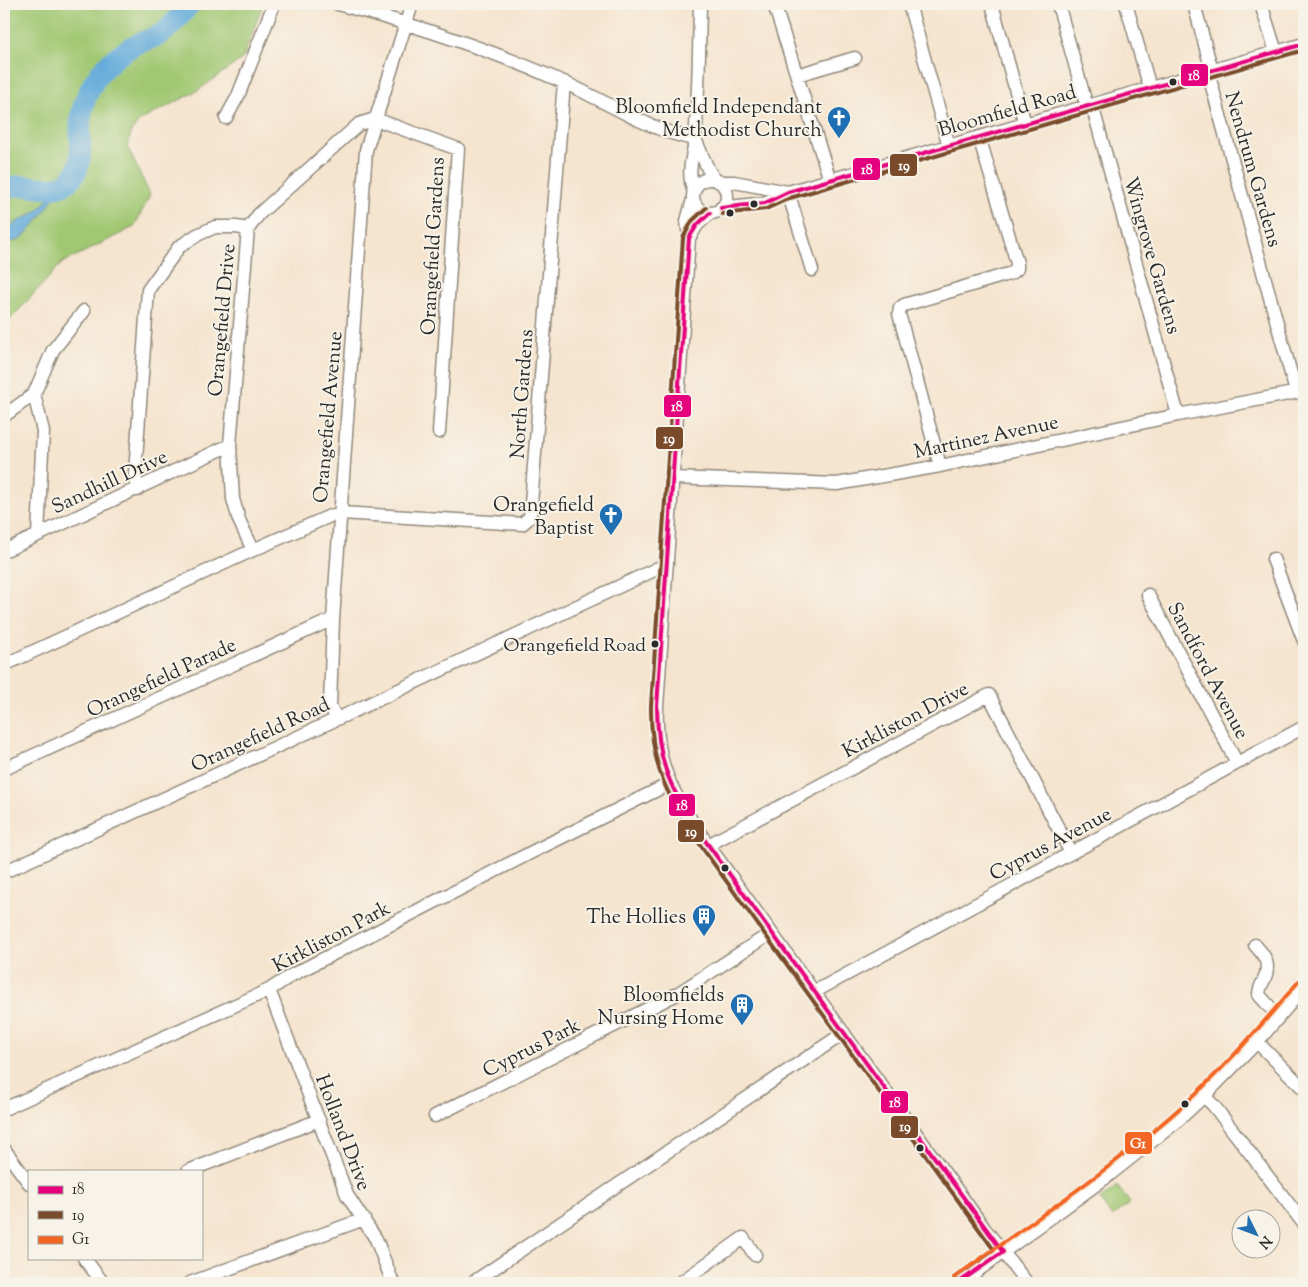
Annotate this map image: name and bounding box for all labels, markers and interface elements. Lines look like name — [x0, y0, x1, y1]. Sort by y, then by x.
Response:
line badge: 18 — [1180, 63, 1209, 87]
text: 18 — [1188, 67, 1200, 87]
unlabelled marker — [1168, 77, 1178, 87]
street label: Bloomfield Road — [935, 79, 1080, 146]
street label: Nendrum Gardens — [1216, 89, 1288, 251]
place label: Bloomfield Independant Methodist Church — [615, 94, 822, 146]
church icon: Bloomfield Independant Methodist Church — [826, 105, 852, 139]
line badge: 19 — [889, 153, 918, 177]
street label: Orangefield Gardens — [415, 156, 454, 336]
line badge: 18 — [852, 157, 881, 181]
text: 19 — [898, 157, 910, 177]
text: 18 — [861, 161, 873, 181]
street label: Wingrove Gardens — [1114, 174, 1187, 338]
unlabelled marker — [749, 199, 759, 209]
unlabelled marker — [725, 208, 735, 218]
street label: Orangefield Drive — [202, 242, 245, 398]
street label: North Gardens — [504, 328, 542, 460]
street label: Orangefield Avenue — [308, 330, 351, 504]
line badge: 18 — [663, 394, 692, 418]
text: 18 — [671, 398, 683, 418]
street label: Martinez Avenue — [912, 409, 1061, 468]
line badge: 19 — [655, 426, 684, 450]
text: 19 — [663, 430, 675, 450]
street label: Sandhill Drive — [47, 444, 173, 523]
place label: Orangefield Baptist — [493, 492, 594, 544]
church icon: Orangefield Baptist — [598, 502, 624, 536]
street label: Sandford Avenue — [1158, 598, 1255, 745]
street label: Orangefield Parade — [82, 632, 242, 727]
place label: Orangefield Road — [503, 633, 646, 660]
marker: Orangefield Road — [650, 639, 660, 649]
street label: Kirkliston Drive — [838, 676, 975, 767]
street label: Orangefield Road — [187, 691, 335, 781]
line badge: 18 — [668, 793, 696, 817]
text: 18 — [676, 797, 688, 817]
street label: Cyprus Avenue — [985, 801, 1118, 890]
line badge: 19 — [677, 819, 705, 843]
text: 19 — [685, 823, 697, 843]
unlabelled marker — [720, 863, 730, 873]
street label: Kirkliston Park — [268, 895, 396, 981]
building icon: The Hollies — [691, 903, 717, 937]
place label: The Hollies — [586, 904, 686, 933]
place label: Bloomfields Nursing Home — [598, 982, 724, 1034]
building icon: Bloomfields Nursing Home — [729, 992, 755, 1026]
street label: Cyprus Park — [478, 1012, 586, 1086]
street label: Holland Drive — [306, 1071, 377, 1195]
line badge: 18 — [880, 1090, 909, 1114]
text: 18 — [889, 1094, 901, 1114]
unlabelled marker — [1180, 1099, 1190, 1109]
line badge: 19 — [890, 1115, 919, 1139]
text: 19 — [899, 1118, 911, 1138]
line badge: G1 — [1124, 1131, 1153, 1155]
text: G1 — [1130, 1135, 1146, 1155]
unlabelled marker — [915, 1143, 925, 1153]
legend — [28, 1170, 202, 1260]
text: 18 — [72, 1180, 85, 1201]
text: 19 — [72, 1206, 84, 1227]
north arrow — [1230, 1210, 1280, 1260]
text: G1 — [72, 1230, 89, 1251]
text: N — [1253, 1231, 1275, 1252]

